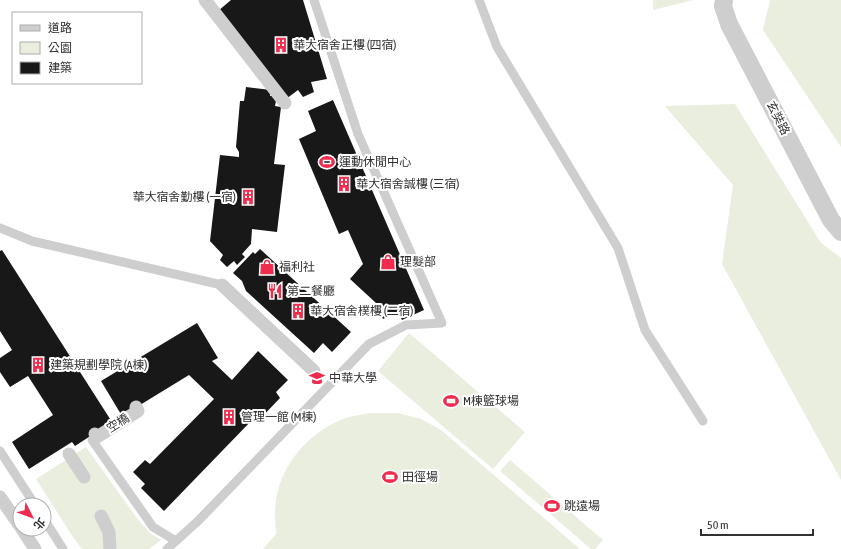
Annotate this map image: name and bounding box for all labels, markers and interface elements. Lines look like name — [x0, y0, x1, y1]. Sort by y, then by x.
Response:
legend — [12, 12, 142, 84]
text: 道路 — [48, 21, 72, 35]
building icon: 華大宿舍正樓 (四宿) — [272, 36, 290, 54]
place label: 華大宿舍正樓 (四宿) — [293, 38, 397, 52]
text: 公園 — [48, 41, 72, 55]
text: 建築 — [48, 61, 72, 75]
street label: 玄奘路 — [764, 99, 792, 137]
sports icon: 運動休閒中心 — [318, 153, 336, 171]
place label: 運動休閒中心 — [339, 155, 411, 169]
building icon: 華大宿舍誠樓 (三宿) — [335, 175, 353, 193]
place label: 華大宿舍誠樓 (三宿) — [356, 177, 460, 191]
building icon: 華大宿舍勤樓 (一宿) — [239, 188, 257, 206]
place label: 華大宿舍勤樓 (一宿) — [133, 190, 236, 204]
shop icon: 理髮部 — [379, 253, 397, 271]
place label: 理髮部 — [400, 255, 436, 269]
shop icon: 福利社 — [258, 258, 276, 276]
place label: 福利社 — [279, 260, 315, 274]
restaurant icon: 第二餐廳 — [266, 282, 284, 300]
place label: 第二餐廳 — [287, 284, 335, 298]
building icon: 華大宿舍樸樓 (二宿) — [289, 302, 307, 320]
place label: 華大宿舍樸樓 (二宿) — [310, 304, 414, 318]
building icon: 建築規劃學院 (A棟) — [29, 356, 47, 374]
place label: 建築規劃學院 (A棟) — [50, 358, 147, 372]
school or university icon: 中華大學 — [308, 369, 326, 387]
place label: 中華大學 — [329, 371, 377, 385]
sports icon: M棟籃球場 — [442, 392, 460, 410]
place label: M棟籃球場 — [463, 394, 519, 408]
building icon: 管理一館 (M棟) — [220, 408, 238, 426]
place label: 管理一館 (M棟) — [241, 410, 317, 424]
street label: 空橋 — [104, 411, 132, 435]
sports icon: 田徑場 — [381, 468, 399, 486]
place label: 田徑場 — [402, 470, 438, 484]
north arrow — [12, 497, 52, 537]
sports icon: 跳遠場 — [543, 497, 561, 515]
place label: 跳遠場 — [564, 499, 600, 513]
scale bar — [701, 511, 813, 537]
text: 北 — [31, 516, 48, 532]
text: 50 m — [707, 518, 729, 532]

